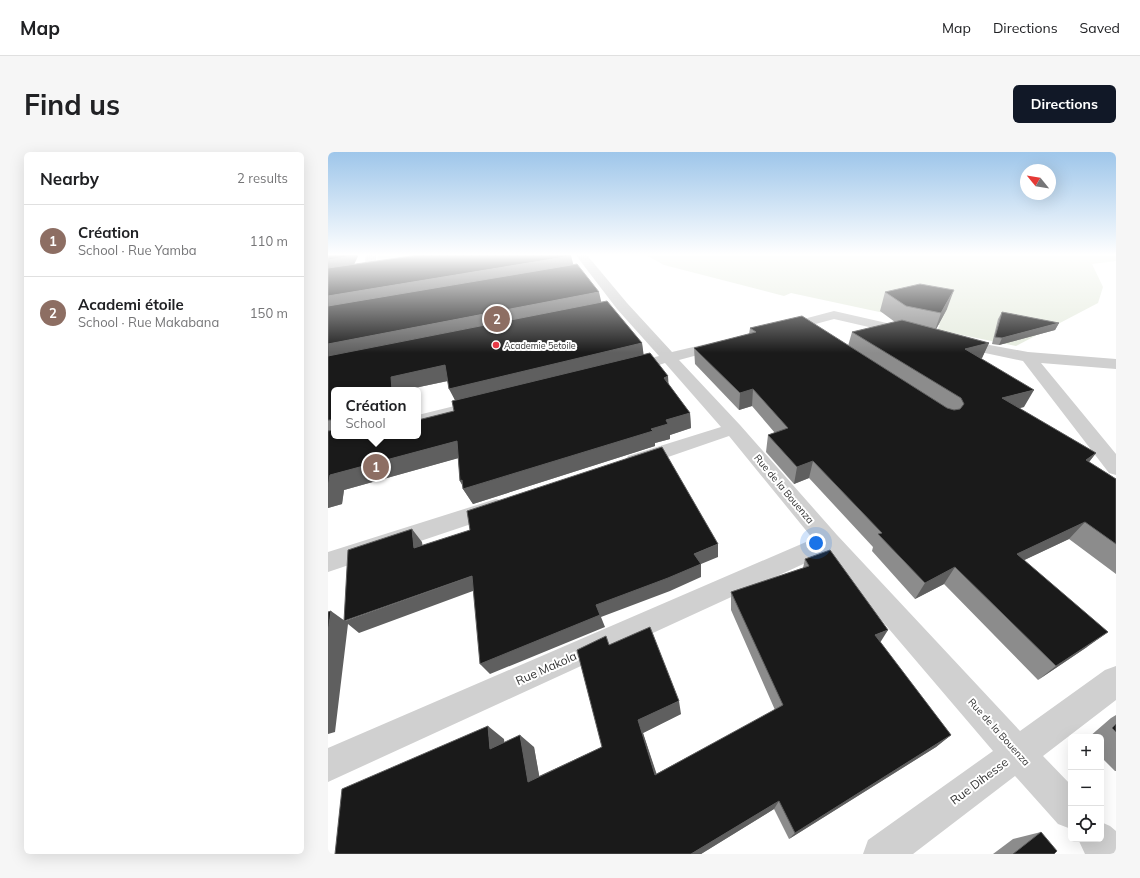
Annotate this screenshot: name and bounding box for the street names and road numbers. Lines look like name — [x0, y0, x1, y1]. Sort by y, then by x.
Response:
street label: Rue de la Bouenza — [751, 452, 817, 526]
street label: Rue Makola — [513, 648, 579, 688]
street label: Rue de la Bouenza — [965, 696, 1033, 768]
street label: Rue Dihesse — [947, 754, 1011, 808]

